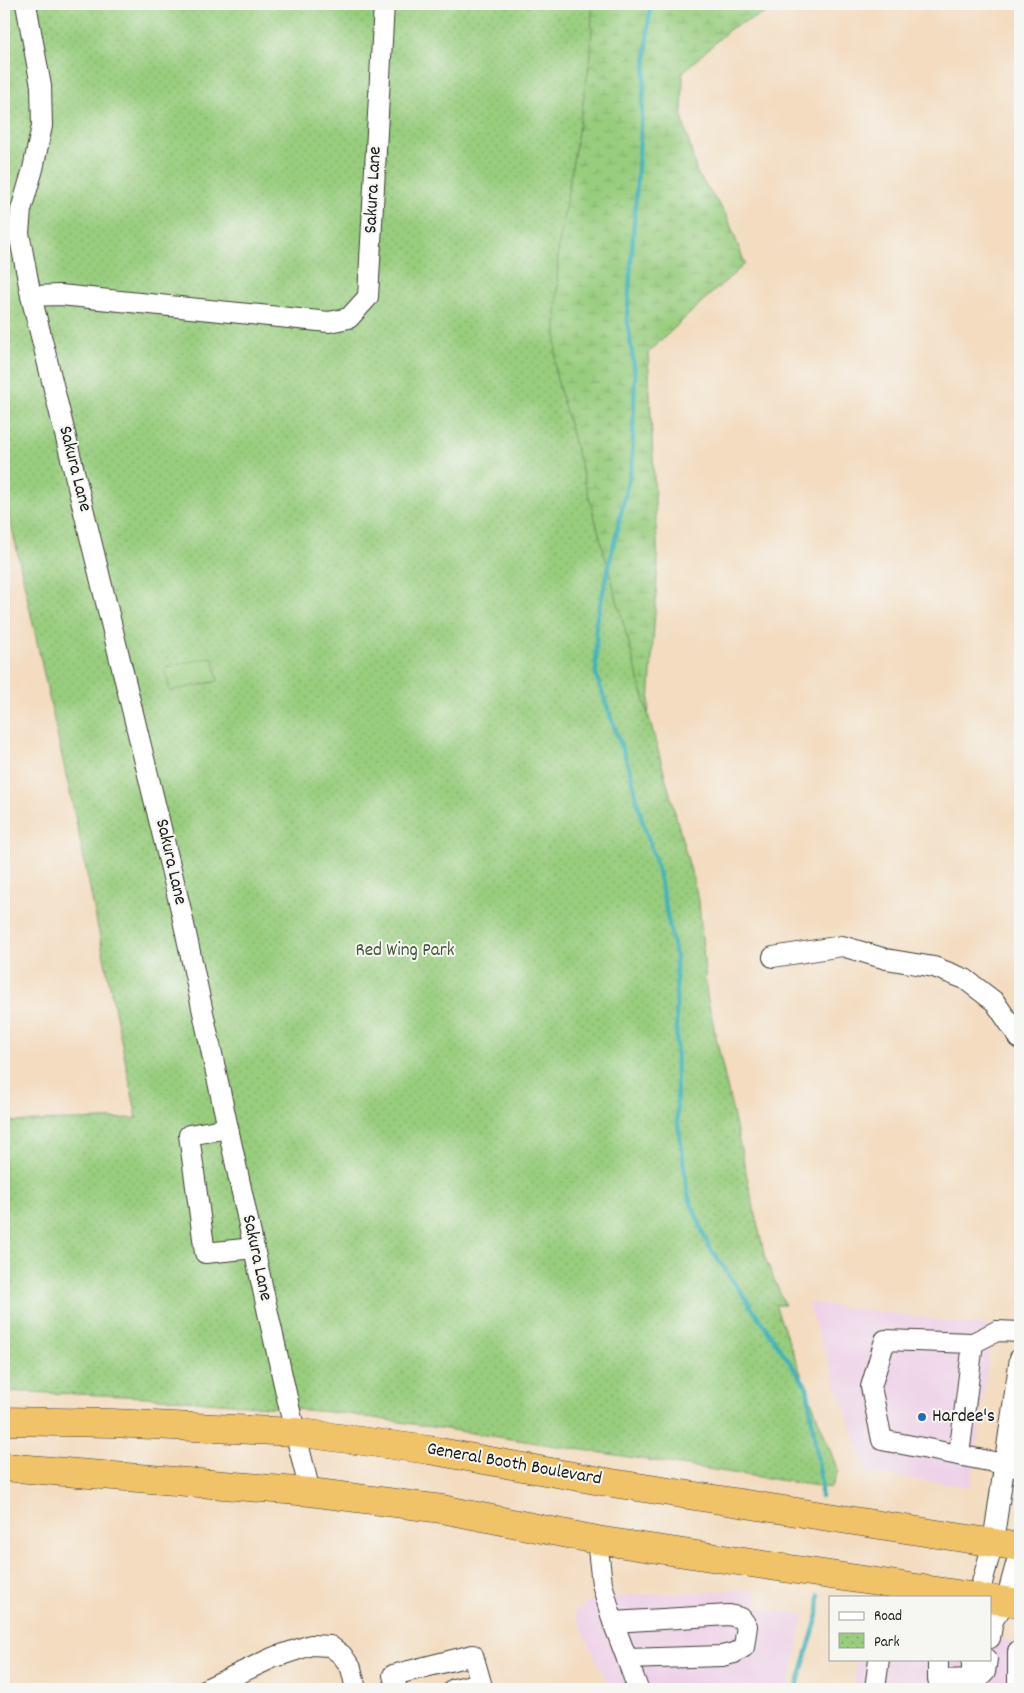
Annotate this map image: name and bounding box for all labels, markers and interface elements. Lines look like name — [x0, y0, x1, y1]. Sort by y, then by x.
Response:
street label: Sakura Lane — [358, 146, 390, 234]
street label: Sakura Lane — [50, 423, 98, 515]
street label: Sakura Lane — [147, 816, 193, 908]
park label: Red Wing Park — [355, 938, 455, 965]
street label: Sakura Lane — [234, 1212, 278, 1304]
place label: Hardee's — [932, 1404, 995, 1431]
marker: Hardee's — [916, 1411, 928, 1423]
street label: General Booth Boulevard — [424, 1436, 604, 1494]
legend — [829, 1596, 992, 1660]
text: Road — [874, 1606, 902, 1628]
text: Park — [874, 1632, 900, 1654]

